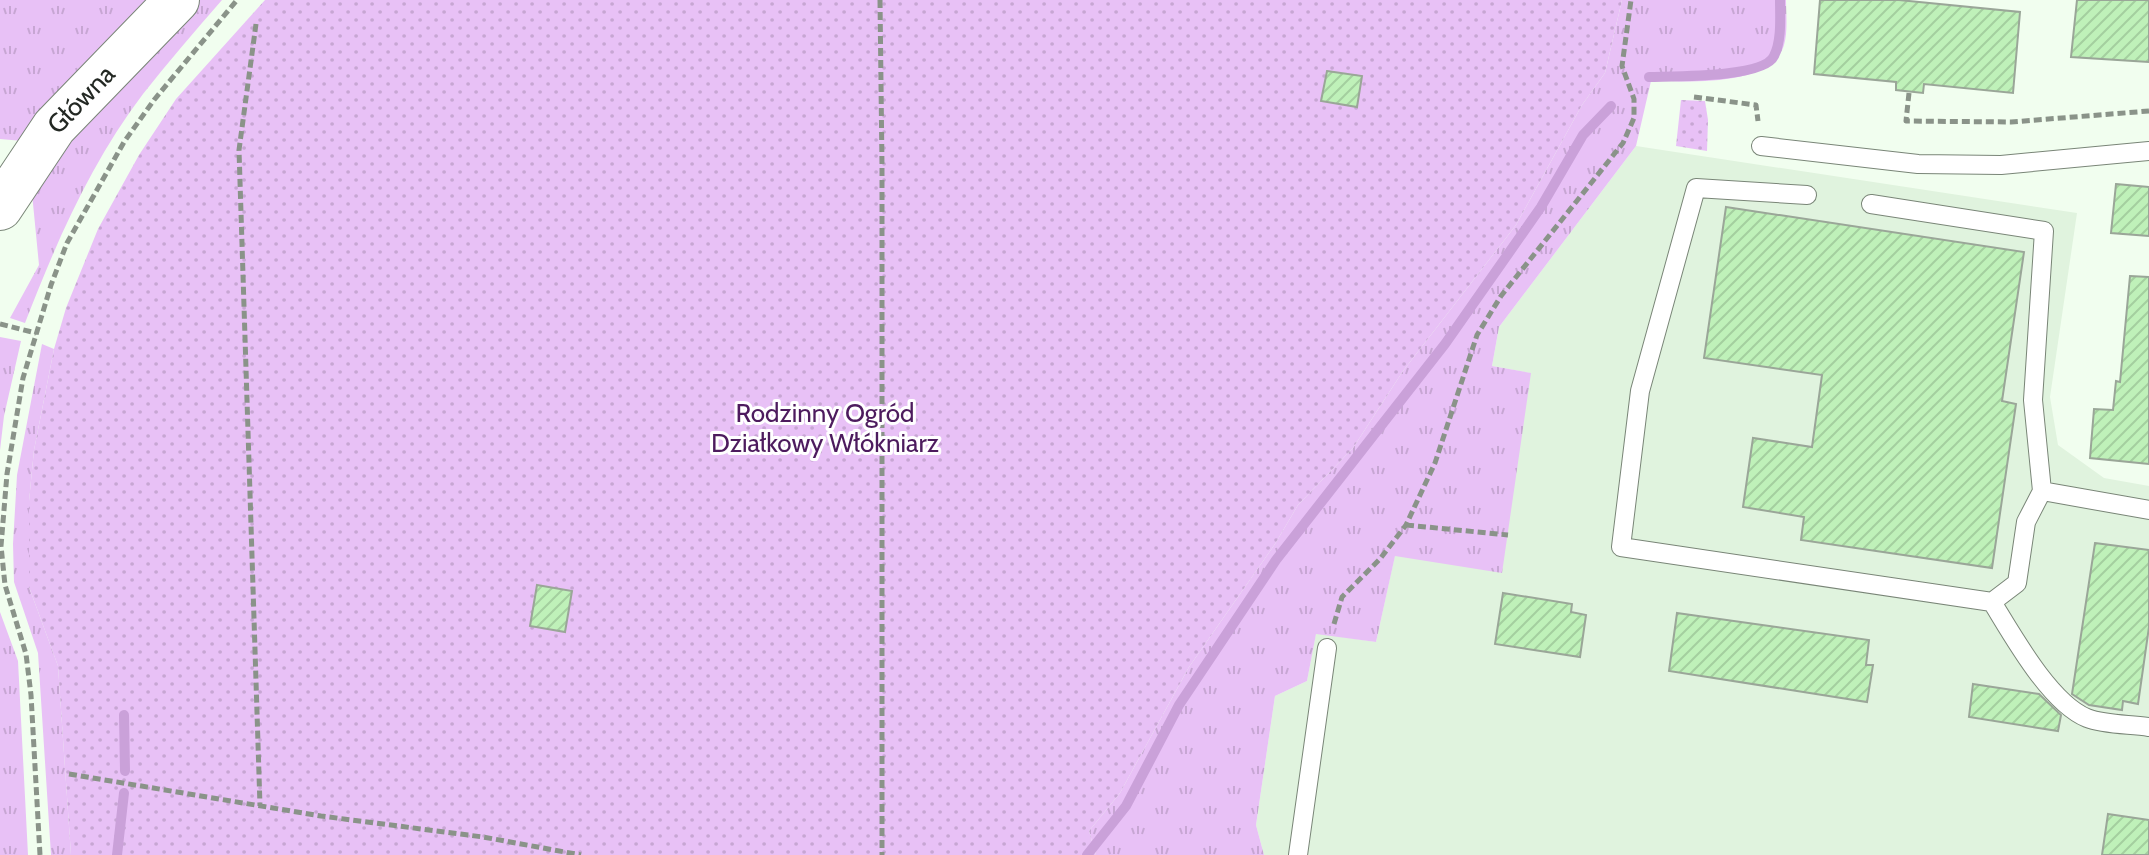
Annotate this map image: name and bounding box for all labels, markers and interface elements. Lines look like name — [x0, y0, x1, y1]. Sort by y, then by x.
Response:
street label: Główna — [40, 58, 122, 140]
park label: Rodzinny Ogród Działkowy Włókniarz — [711, 397, 939, 459]

